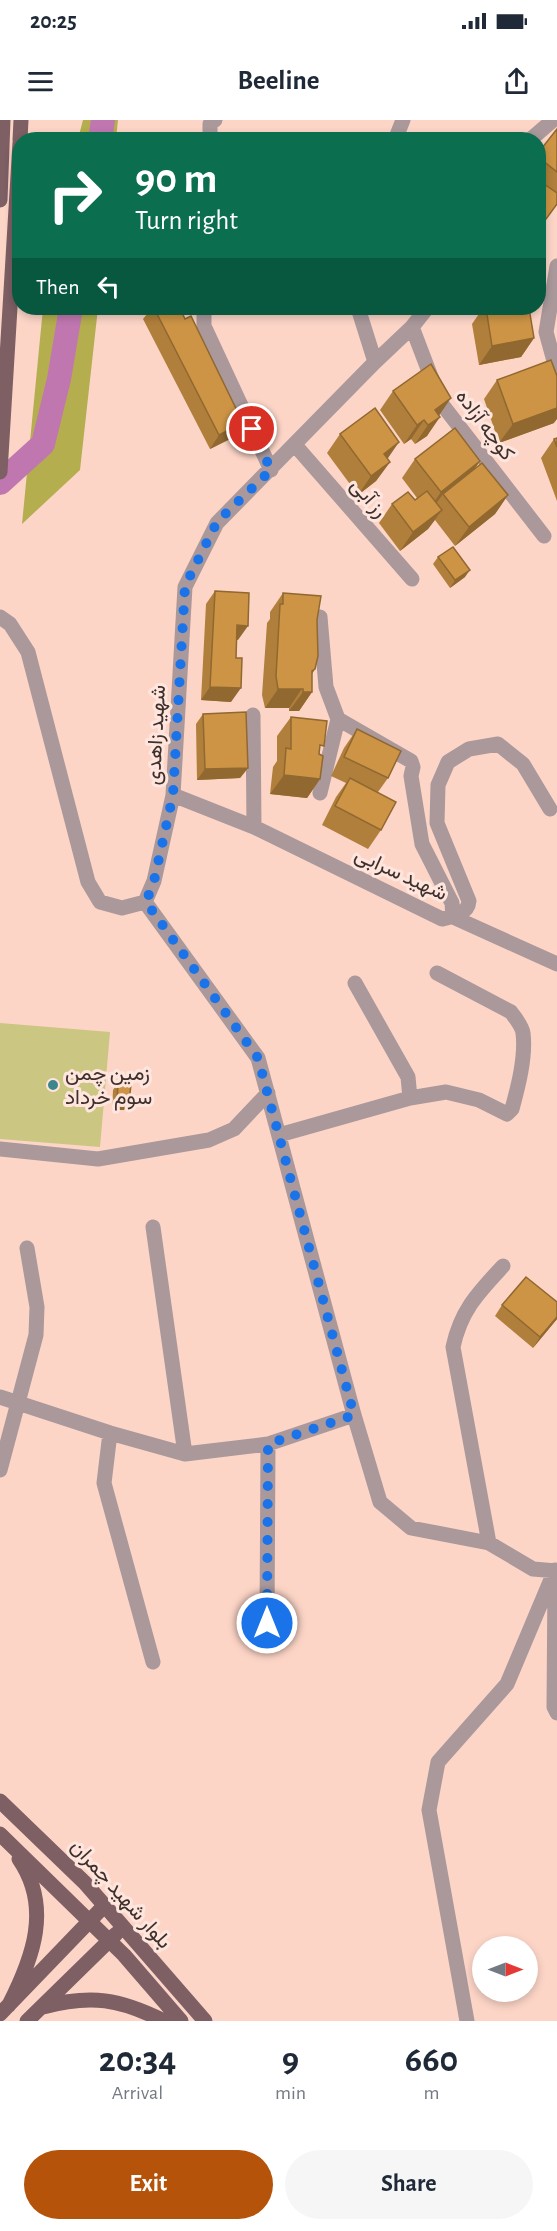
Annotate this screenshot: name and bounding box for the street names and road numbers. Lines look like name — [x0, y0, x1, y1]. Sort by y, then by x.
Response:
street label: کوچه آزاده — [449, 386, 518, 466]
street label: رز آبی — [345, 474, 391, 523]
street label: شهید زاهدی — [143, 684, 171, 786]
street label: شهید سرابی — [351, 844, 450, 906]
street label: بلوار شهید چمران — [65, 1835, 175, 1955]

